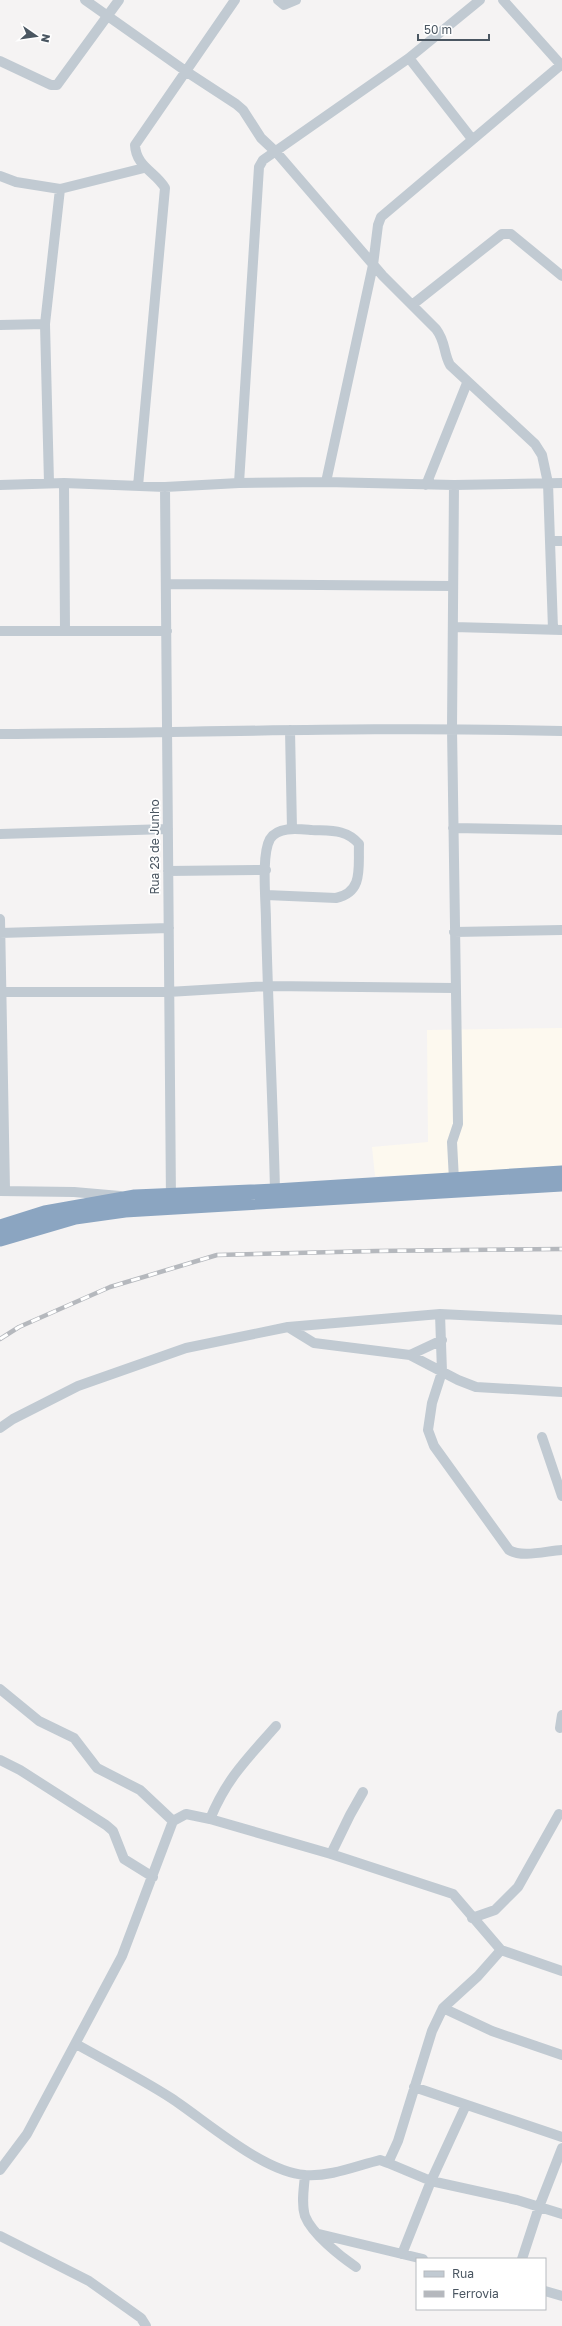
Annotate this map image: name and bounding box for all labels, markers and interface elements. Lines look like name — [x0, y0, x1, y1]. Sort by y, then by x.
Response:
north arrow — [16, 16, 56, 56]
scale bar — [418, 16, 489, 42]
text: 50 m — [424, 22, 452, 37]
text: N — [39, 33, 54, 44]
street label: Rua 23 de Junho — [147, 799, 162, 895]
legend — [416, 2258, 546, 2310]
text: Rua — [452, 2266, 474, 2281]
text: Ferrovia — [452, 2286, 499, 2301]

